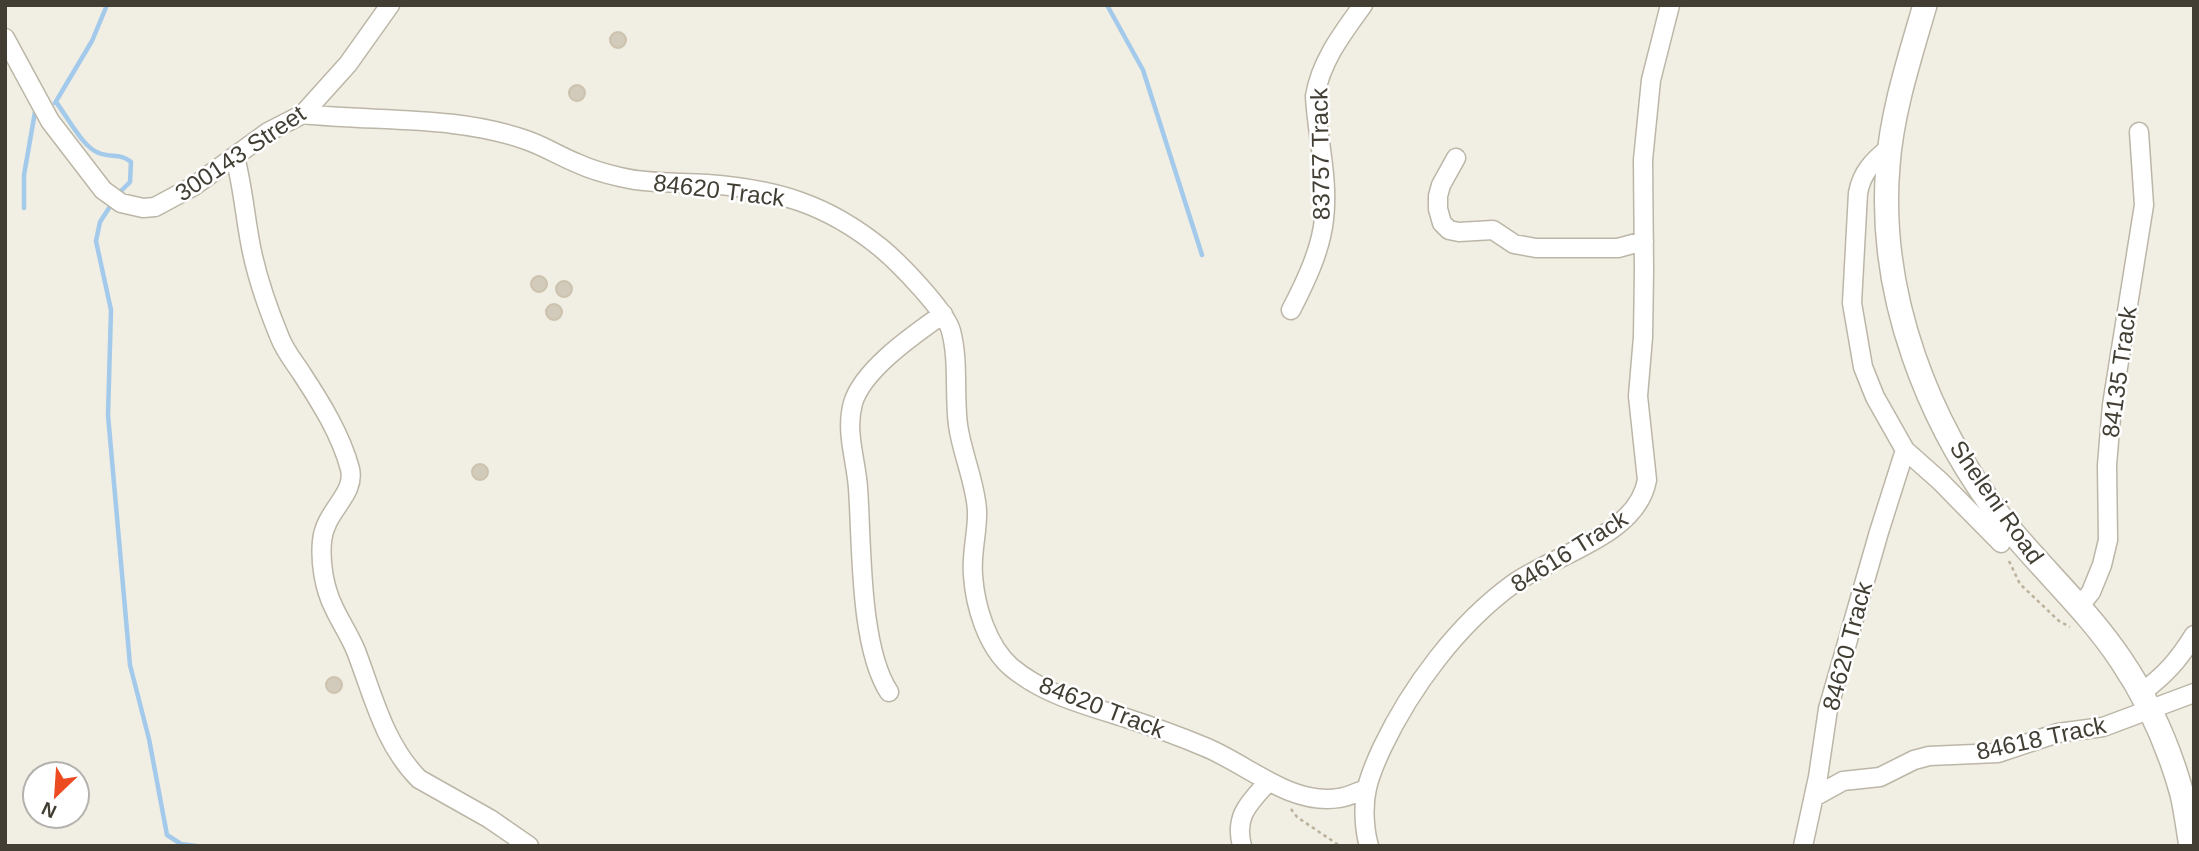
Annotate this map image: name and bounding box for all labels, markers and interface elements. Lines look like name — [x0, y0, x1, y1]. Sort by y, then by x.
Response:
street label: 83757 Track — [1305, 87, 1335, 220]
street label: 300143 Street — [170, 99, 310, 206]
street label: 84620 Track — [652, 169, 787, 212]
street label: 84135 Track — [2096, 304, 2142, 439]
street label: Sheleni Road — [1945, 435, 2049, 569]
street label: 84616 Track — [1506, 504, 1633, 597]
street label: 84620 Track — [1817, 578, 1877, 713]
street label: 84620 Track — [1036, 671, 1169, 744]
street label: 84618 Track — [1974, 711, 2109, 765]
north arrow — [21, 760, 91, 830]
text: N — [38, 798, 60, 822]

